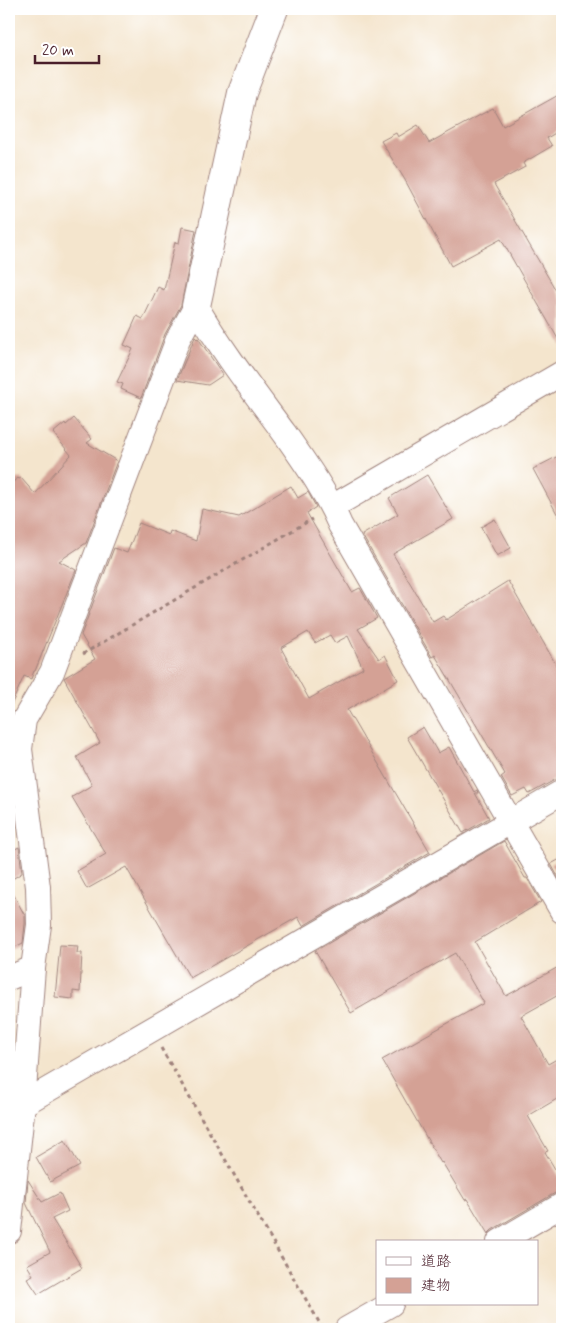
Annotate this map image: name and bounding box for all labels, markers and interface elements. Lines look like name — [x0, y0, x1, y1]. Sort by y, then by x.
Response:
scale bar — [35, 32, 99, 64]
text: 20 m — [42, 41, 74, 61]
legend — [376, 1240, 538, 1306]
text: 道路 — [421, 1252, 451, 1272]
text: 建物 — [421, 1276, 451, 1296]

